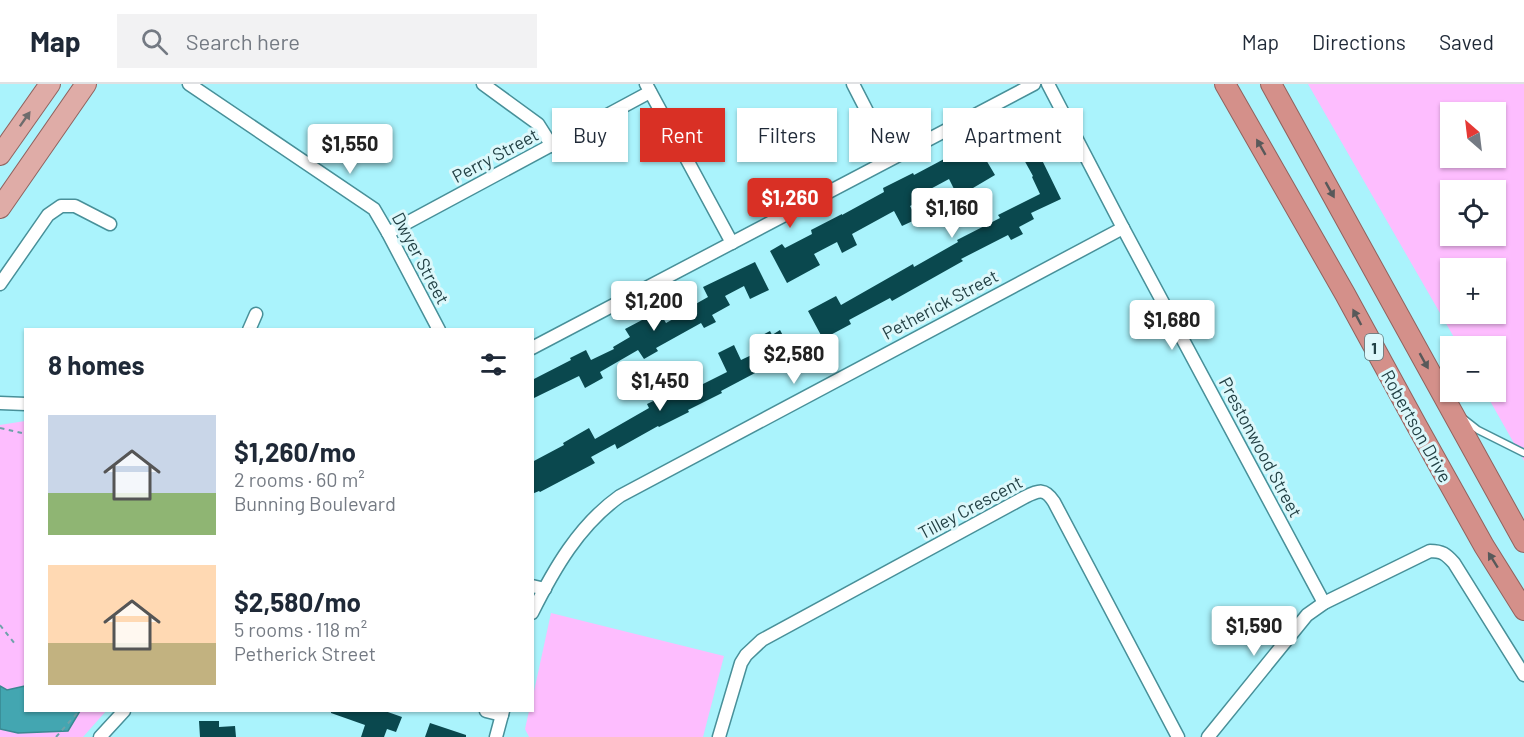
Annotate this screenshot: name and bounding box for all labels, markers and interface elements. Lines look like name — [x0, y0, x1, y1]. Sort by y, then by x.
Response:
search box — [117, 14, 537, 68]
text: Map — [30, 24, 81, 58]
icon: search — [138, 25, 171, 58]
text: Search here — [186, 28, 300, 54]
text: Map — [1242, 29, 1279, 54]
text: Directions — [1312, 29, 1406, 54]
text: Saved — [1439, 29, 1494, 54]
north arrow — [1440, 102, 1506, 168]
map controls — [1440, 102, 1506, 402]
chip: Buy — [552, 108, 628, 162]
chip: Rent — [640, 108, 725, 162]
chip: Filters — [737, 108, 837, 162]
chip: New — [849, 108, 931, 162]
chip: Apartment — [943, 108, 1083, 162]
one-way arrow — [19, 112, 31, 128]
street label: Perry Street — [448, 123, 542, 187]
pin: $1,550 — [301, 124, 399, 175]
text: $1,550 — [322, 131, 378, 155]
one-way arrow — [1256, 139, 1267, 155]
pin: $1,260 — [741, 178, 839, 229]
button: locate — [1440, 180, 1506, 246]
one-way arrow — [1325, 182, 1335, 199]
text: $1,260 — [761, 185, 819, 209]
pin: $1,160 — [903, 188, 1001, 239]
text: $1,160 — [925, 195, 979, 219]
street label: Dwyer Street — [388, 208, 454, 308]
button: + — [1440, 258, 1506, 324]
street label: Petherick Street — [878, 264, 1002, 344]
pin: $1,200 — [605, 281, 703, 332]
text: $1,200 — [625, 288, 683, 312]
pin: $1,680 — [1123, 300, 1221, 351]
text: $1,680 — [1144, 307, 1200, 331]
one-way arrow — [1352, 308, 1362, 325]
pin: $2,580 — [745, 334, 843, 385]
road number: 1 — [1365, 334, 1383, 360]
button: − — [1440, 336, 1506, 402]
text: $2,580 — [764, 341, 824, 365]
icon: filters — [477, 348, 510, 381]
text: 8 homes — [48, 349, 145, 380]
one-way arrow — [1419, 353, 1429, 370]
pin: $1,450 — [611, 361, 709, 412]
street label: Robertson Drive — [1377, 366, 1457, 486]
text: $1,450 — [631, 368, 689, 392]
street label: Prestonwood Street — [1215, 373, 1307, 521]
text: $1,260/mo — [234, 436, 356, 467]
icon: home — [96, 439, 168, 511]
text: 2 rooms · 60 m² — [234, 467, 365, 491]
street label: Tilley Crescent — [914, 470, 1026, 544]
text: Bunning Boulevard — [234, 491, 396, 515]
one-way arrow — [1487, 553, 1499, 569]
text: $2,580/mo — [234, 586, 361, 617]
icon: home — [96, 589, 168, 661]
pin: $1,590 — [1205, 606, 1303, 657]
text: $1,590 — [1226, 613, 1282, 637]
text: 5 rooms · 118 m² — [234, 617, 367, 641]
text: Petherick Street — [234, 641, 376, 665]

